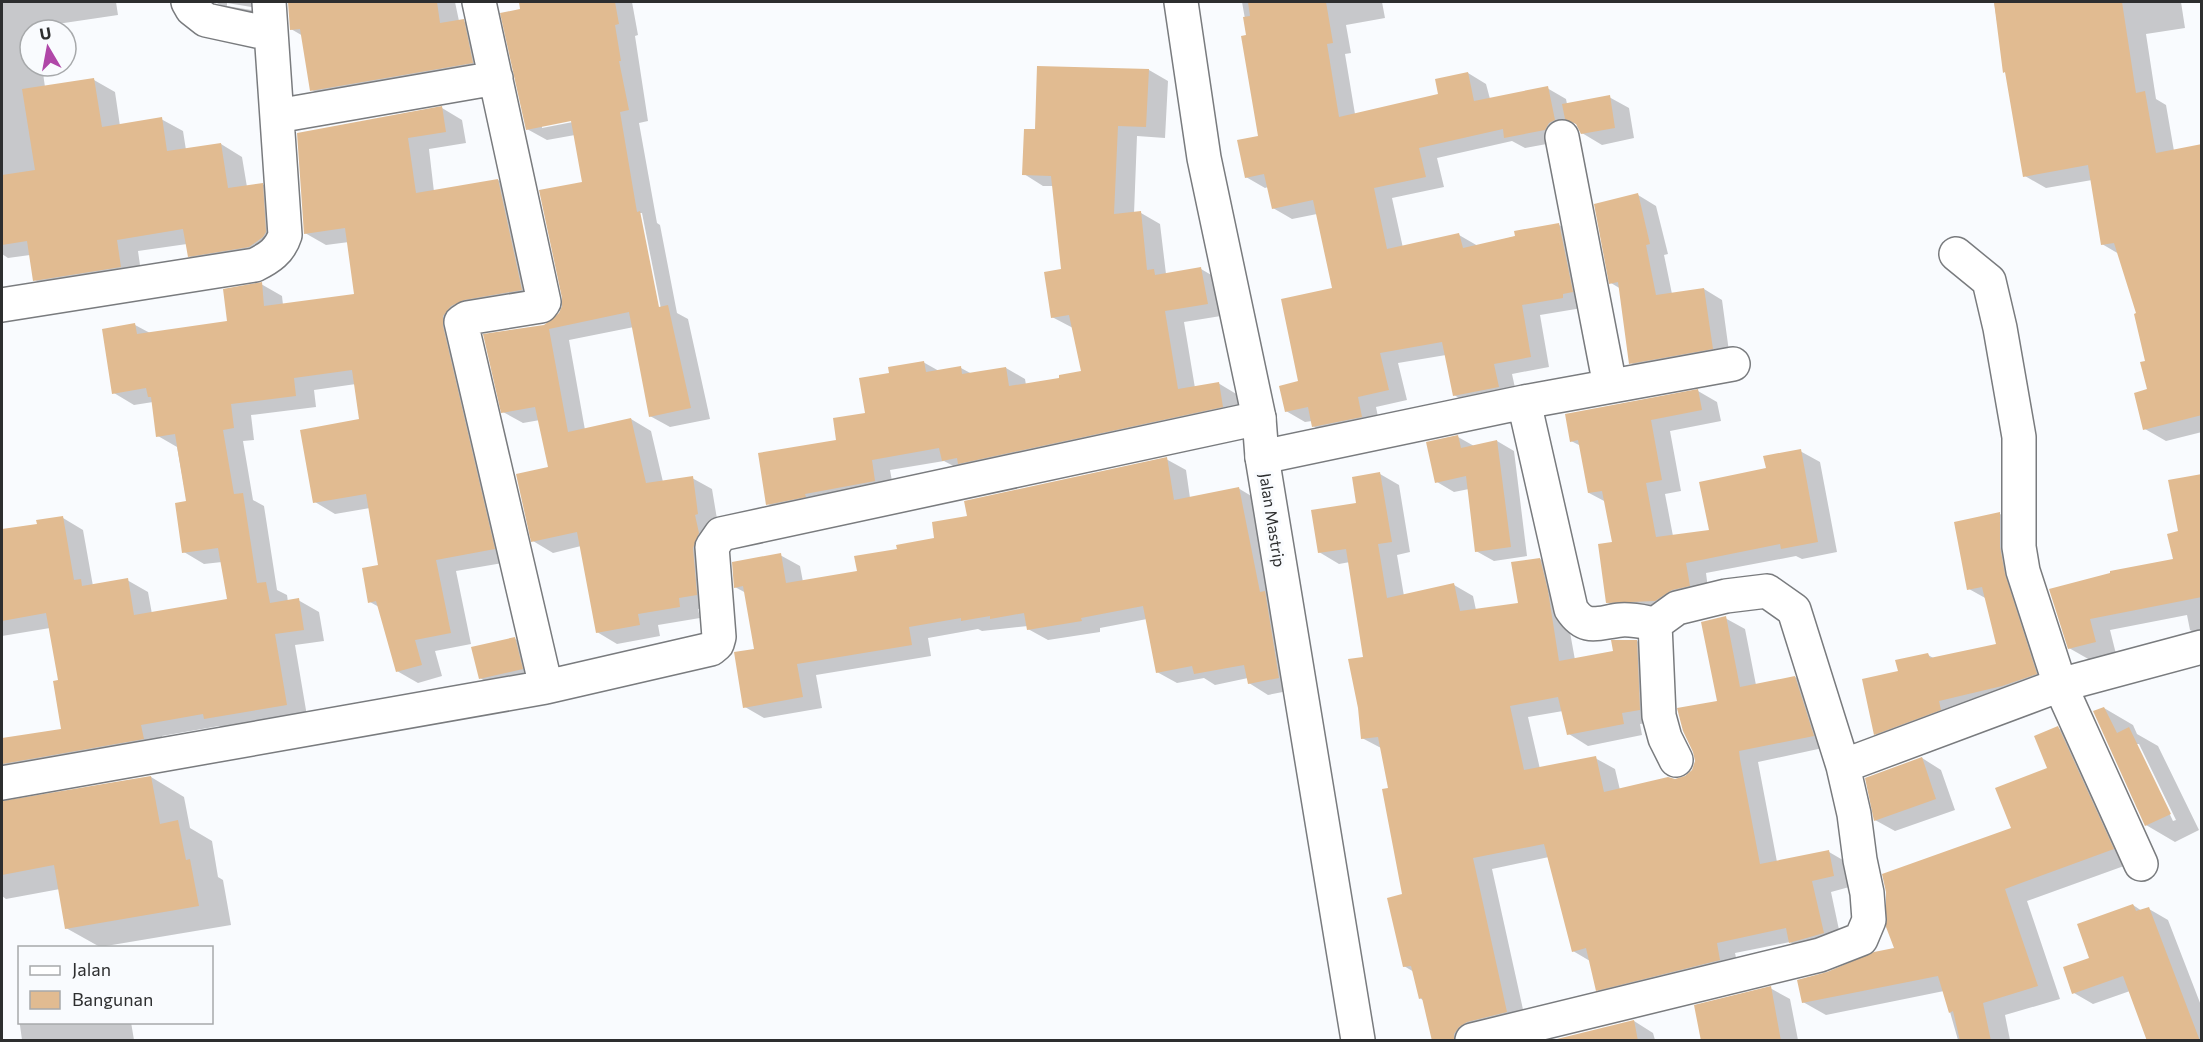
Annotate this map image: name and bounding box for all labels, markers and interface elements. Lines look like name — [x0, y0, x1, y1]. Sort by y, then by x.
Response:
north arrow — [18, 18, 78, 78]
text: U — [38, 22, 53, 43]
street label: Jalan Mastrip — [1256, 472, 1290, 568]
legend — [18, 946, 213, 1024]
text: Jalan — [72, 958, 111, 980]
text: Bangunan — [72, 988, 153, 1010]

